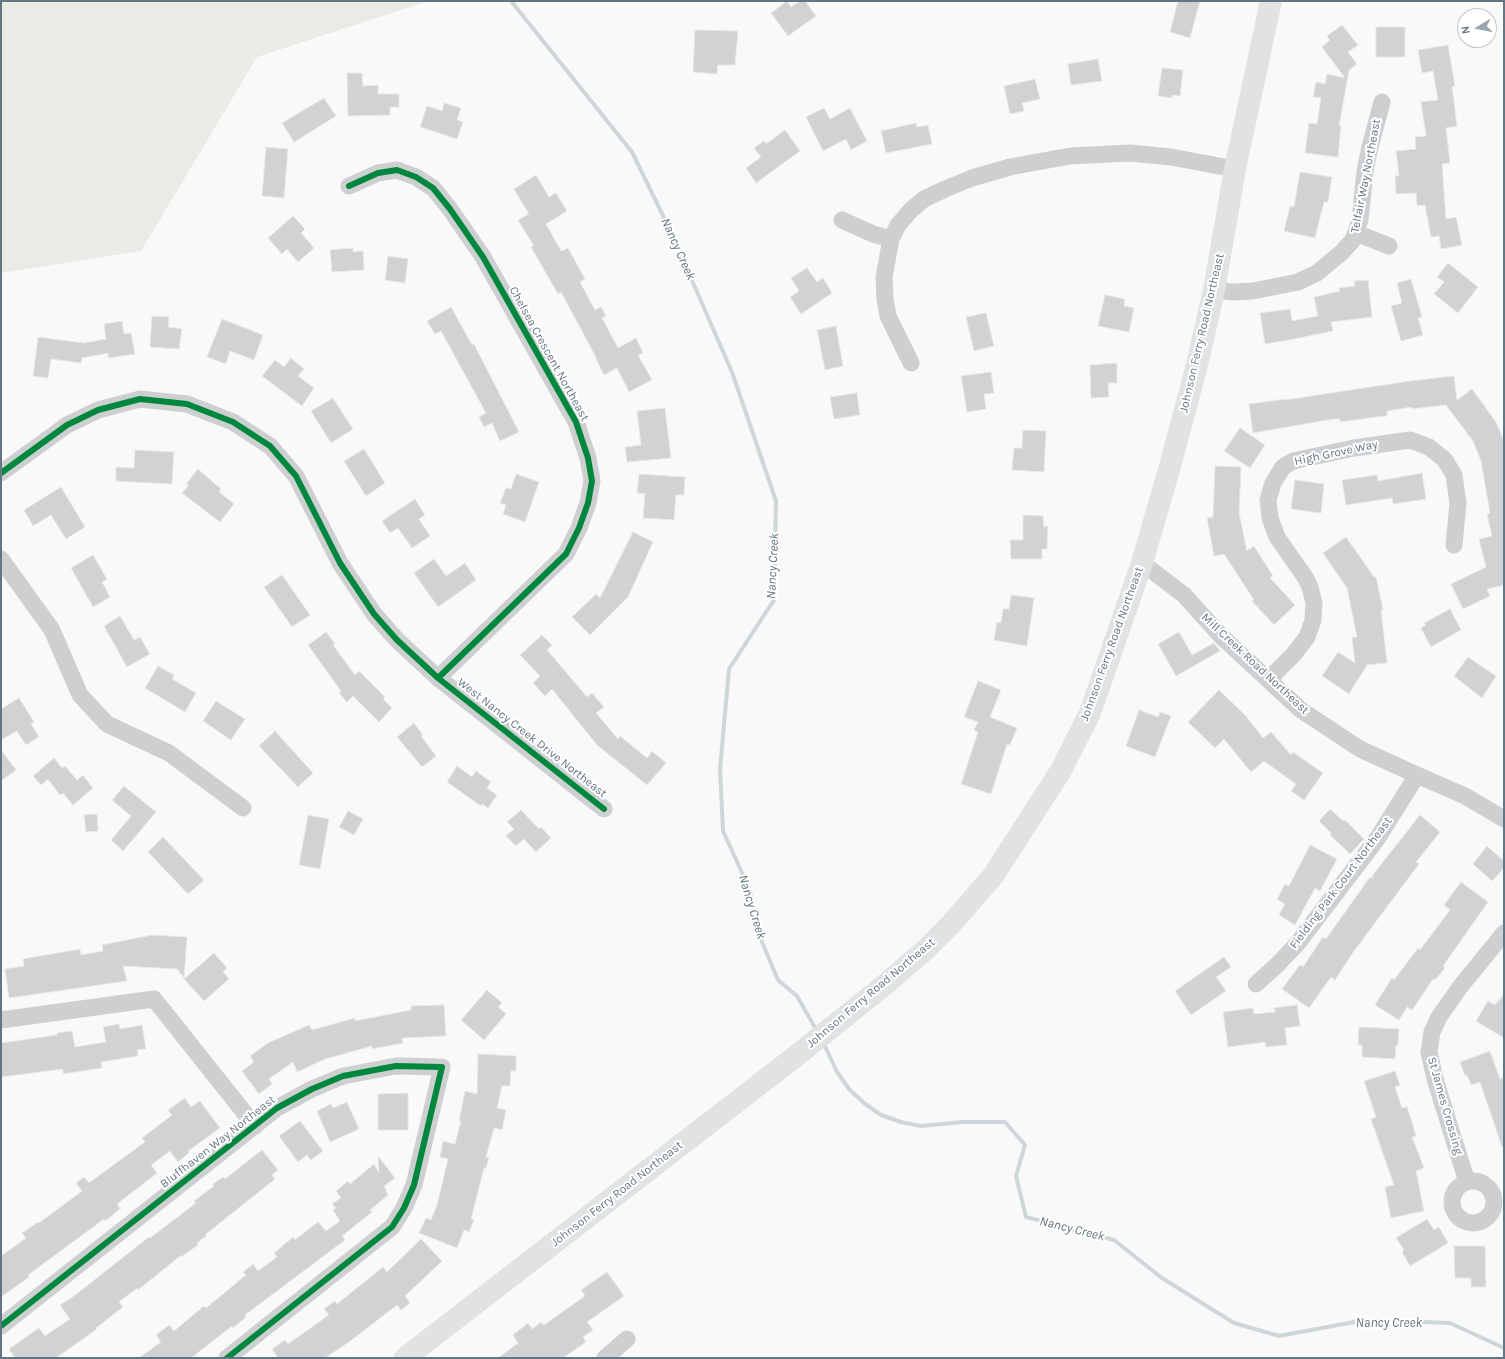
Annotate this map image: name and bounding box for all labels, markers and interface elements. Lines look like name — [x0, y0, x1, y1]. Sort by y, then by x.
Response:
north arrow — [1457, 8, 1497, 48]
text: N — [1459, 25, 1473, 35]
street label: Telfair Way Northeast — [1348, 118, 1384, 234]
water label: Nancy Creek — [657, 216, 699, 282]
street label: Johnson Ferry Road Northeast — [1177, 252, 1227, 414]
street label: Chelsea Crescent Northeast — [506, 284, 592, 424]
street label: High Grove Way — [1293, 437, 1379, 469]
water label: Nancy Creek — [763, 532, 783, 600]
street label: Johnson Ferry Road Northeast — [1077, 565, 1147, 723]
street label: Mill Creek Road Northeast — [1198, 610, 1312, 718]
street label: West Nancy Creek Drive Northeast — [454, 675, 610, 801]
street label: Fielding Park Court Northeast — [1287, 814, 1395, 952]
water label: Nancy Creek — [735, 873, 769, 941]
street label: Johnson Ferry Road Northeast — [804, 935, 938, 1051]
street label: St James Crossing — [1424, 1055, 1466, 1157]
street label: Bluffhaven Way Northeast — [158, 1093, 278, 1191]
street label: Johnson Ferry Road Northeast — [548, 1138, 686, 1250]
water label: Nancy Creek — [1038, 1213, 1106, 1245]
water label: Nancy Creek — [1356, 1315, 1422, 1331]

